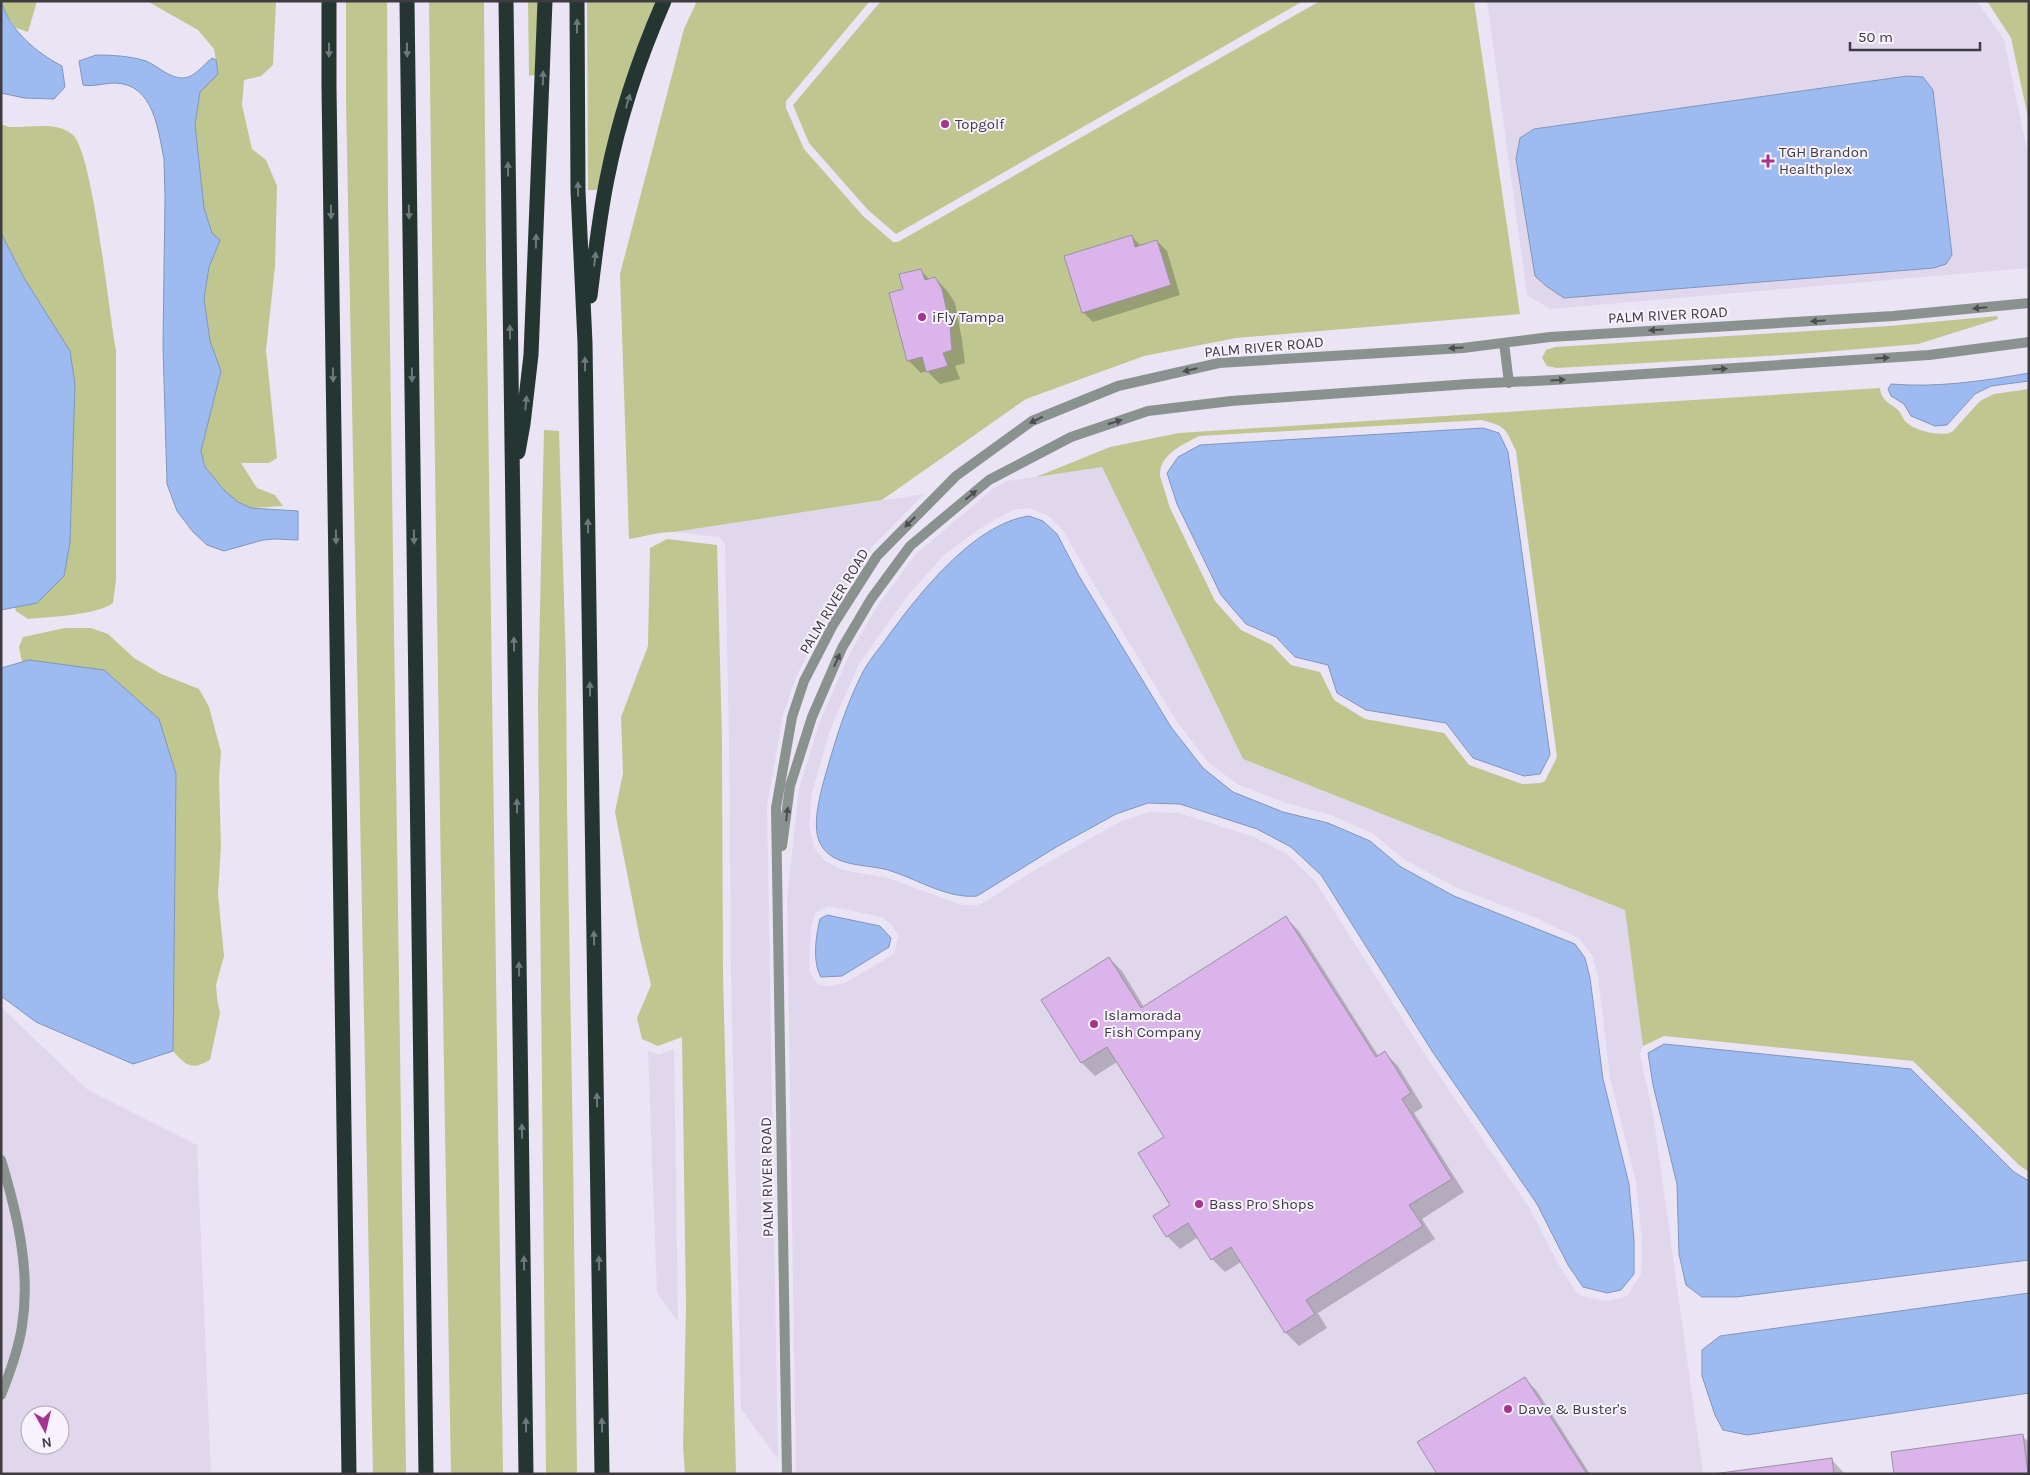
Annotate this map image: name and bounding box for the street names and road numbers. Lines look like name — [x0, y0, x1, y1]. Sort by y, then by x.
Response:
street label: PALM RIVER ROAD — [1608, 303, 1728, 327]
street label: PALM RIVER ROAD — [1203, 333, 1325, 361]
street label: PALM RIVER ROAD — [795, 545, 873, 657]
street label: PALM RIVER ROAD — [757, 1117, 777, 1237]

